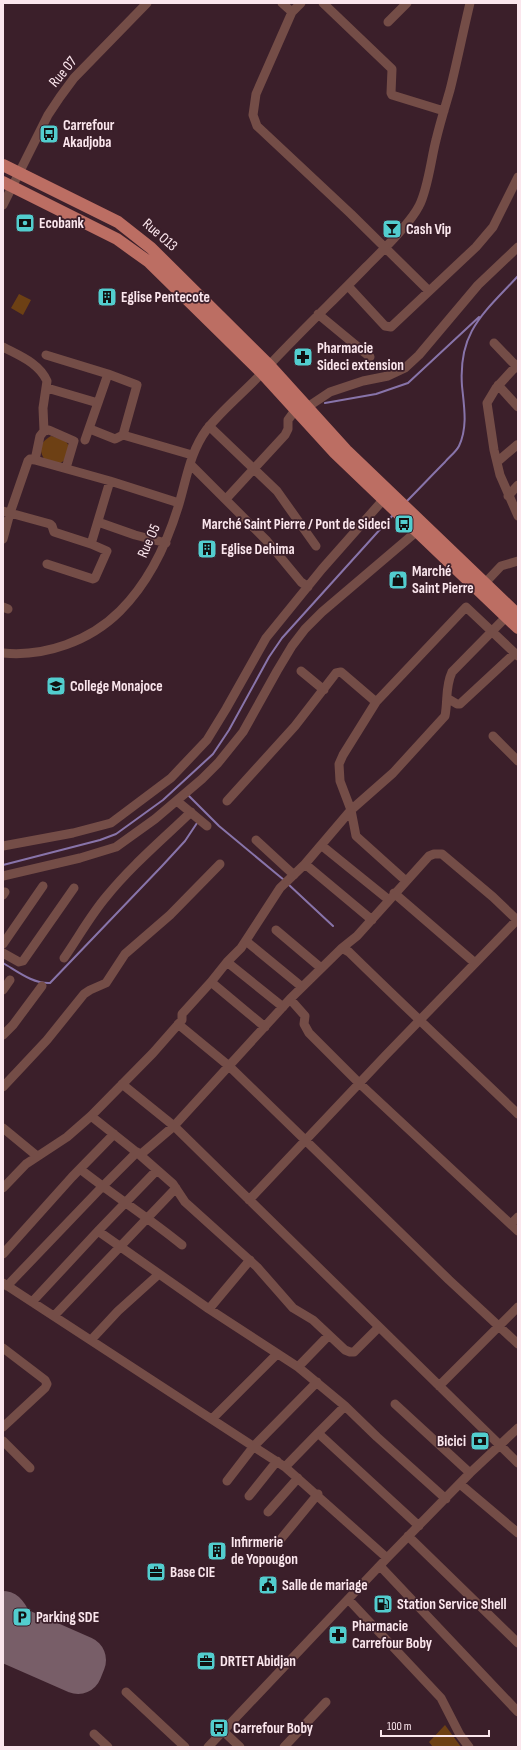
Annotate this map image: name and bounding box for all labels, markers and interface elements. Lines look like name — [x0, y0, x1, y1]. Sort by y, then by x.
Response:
street label: Rue 07 — [45, 53, 81, 91]
place label: Carrefour Akadjoba — [62, 116, 115, 152]
bus stop icon: Carrefour Akadjoba — [38, 123, 60, 145]
bank icon: Ecobank — [14, 212, 36, 234]
place label: Ecobank — [39, 214, 85, 233]
street label: Rue O13 — [138, 215, 182, 255]
bar icon: Cash Vip — [381, 218, 403, 240]
place label: Cash Vip — [406, 220, 451, 239]
building icon: Eglise Pentecote — [96, 286, 118, 308]
place label: Eglise Pentecote — [121, 288, 210, 307]
place label: Pharmacie Sideci extension — [317, 339, 404, 375]
pharmacy icon: Pharmacie Sideci extension — [292, 346, 314, 368]
bus stop icon: Marché Saint Pierre / Pont de Sideci — [393, 513, 415, 535]
place label: Marché Saint Pierre / Pont de Sideci — [202, 515, 390, 534]
street label: Rue O5 — [133, 521, 165, 561]
building icon: Eglise Dehima — [196, 538, 218, 560]
place label: Eglise Dehima — [221, 540, 295, 559]
place label: Marché Saint Pierre — [412, 562, 474, 598]
shop icon: Marché Saint Pierre — [387, 569, 409, 591]
school or university icon: College Monajoce — [45, 675, 67, 697]
place label: College Monajoce — [70, 677, 163, 696]
bank icon: Bicici — [469, 1430, 491, 1452]
place label: Bicici — [437, 1432, 466, 1451]
place label: Infirmerie de Yopougon — [231, 1533, 298, 1569]
building icon: Infirmerie de Yopougon — [206, 1540, 228, 1562]
office icon: Base CIE — [145, 1561, 167, 1583]
place label: Base CIE — [170, 1563, 215, 1582]
public building icon: Salle de mariage — [257, 1574, 279, 1596]
place label: Salle de mariage — [282, 1576, 368, 1595]
fuel station icon: Station Service Shell — [372, 1593, 394, 1615]
place label: Station Service Shell — [397, 1595, 507, 1614]
parking icon: Parking SDE — [11, 1606, 33, 1628]
place label: Parking SDE — [36, 1608, 99, 1627]
place label: Pharmacie Carrefour Boby — [352, 1617, 433, 1653]
pharmacy icon: Pharmacie Carrefour Boby — [327, 1624, 349, 1646]
office icon: DRTET Abidjan — [195, 1650, 217, 1672]
place label: DRTET Abidjan — [220, 1652, 296, 1671]
scale bar — [381, 1712, 489, 1738]
bus stop icon: Carrefour Boby — [208, 1717, 230, 1739]
place label: Carrefour Boby — [233, 1719, 314, 1738]
text: 100 m — [387, 1719, 412, 1734]

